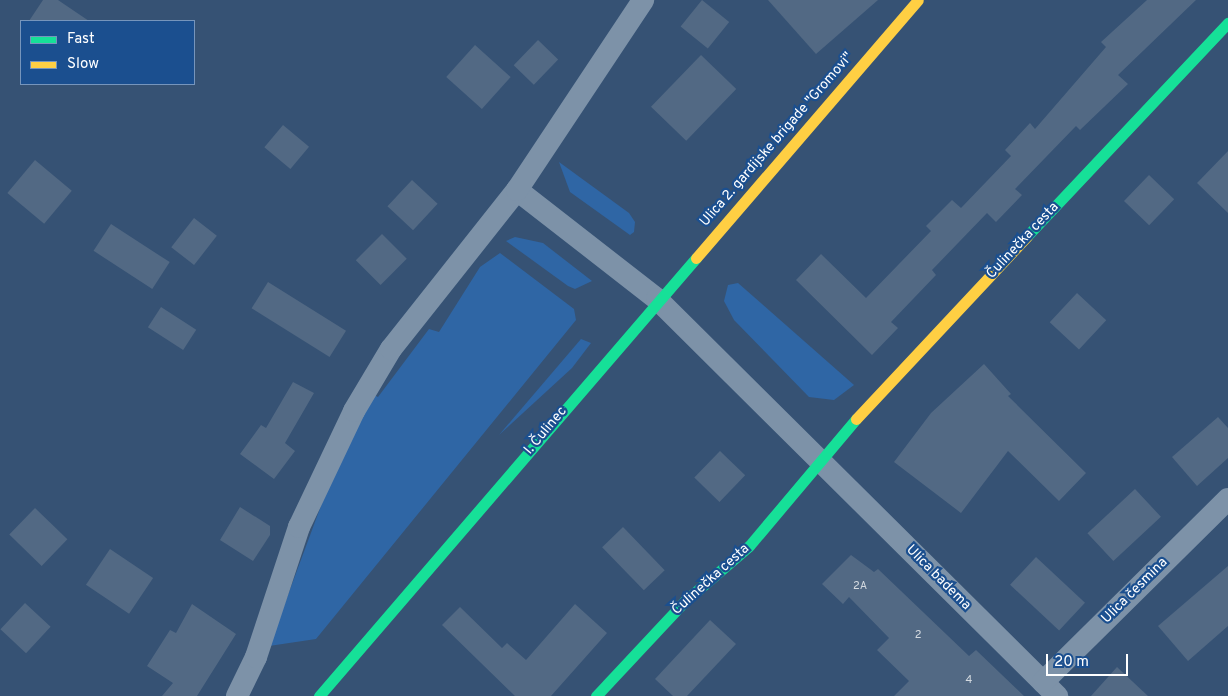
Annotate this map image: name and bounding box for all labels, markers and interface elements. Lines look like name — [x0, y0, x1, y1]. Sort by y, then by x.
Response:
legend — [20, 20, 195, 85]
text: Fast — [67, 30, 95, 49]
street label: Ulica 2. gardijske brigade "Gromovi" — [697, 50, 857, 230]
text: Slow — [67, 55, 99, 74]
street label: Čulinečka cesta — [983, 199, 1063, 283]
street label: I. Čulinec — [521, 404, 571, 458]
street label: Čulinečka cesta — [669, 541, 753, 619]
street label: Ulica badema — [902, 542, 974, 614]
street label: Ulica česmina — [1099, 555, 1171, 627]
house number: 2A — [853, 579, 867, 593]
house number: 2 — [915, 628, 921, 642]
scale bar — [1048, 644, 1130, 676]
text: 20 m — [1054, 653, 1089, 672]
house number: 4 — [966, 673, 972, 687]

